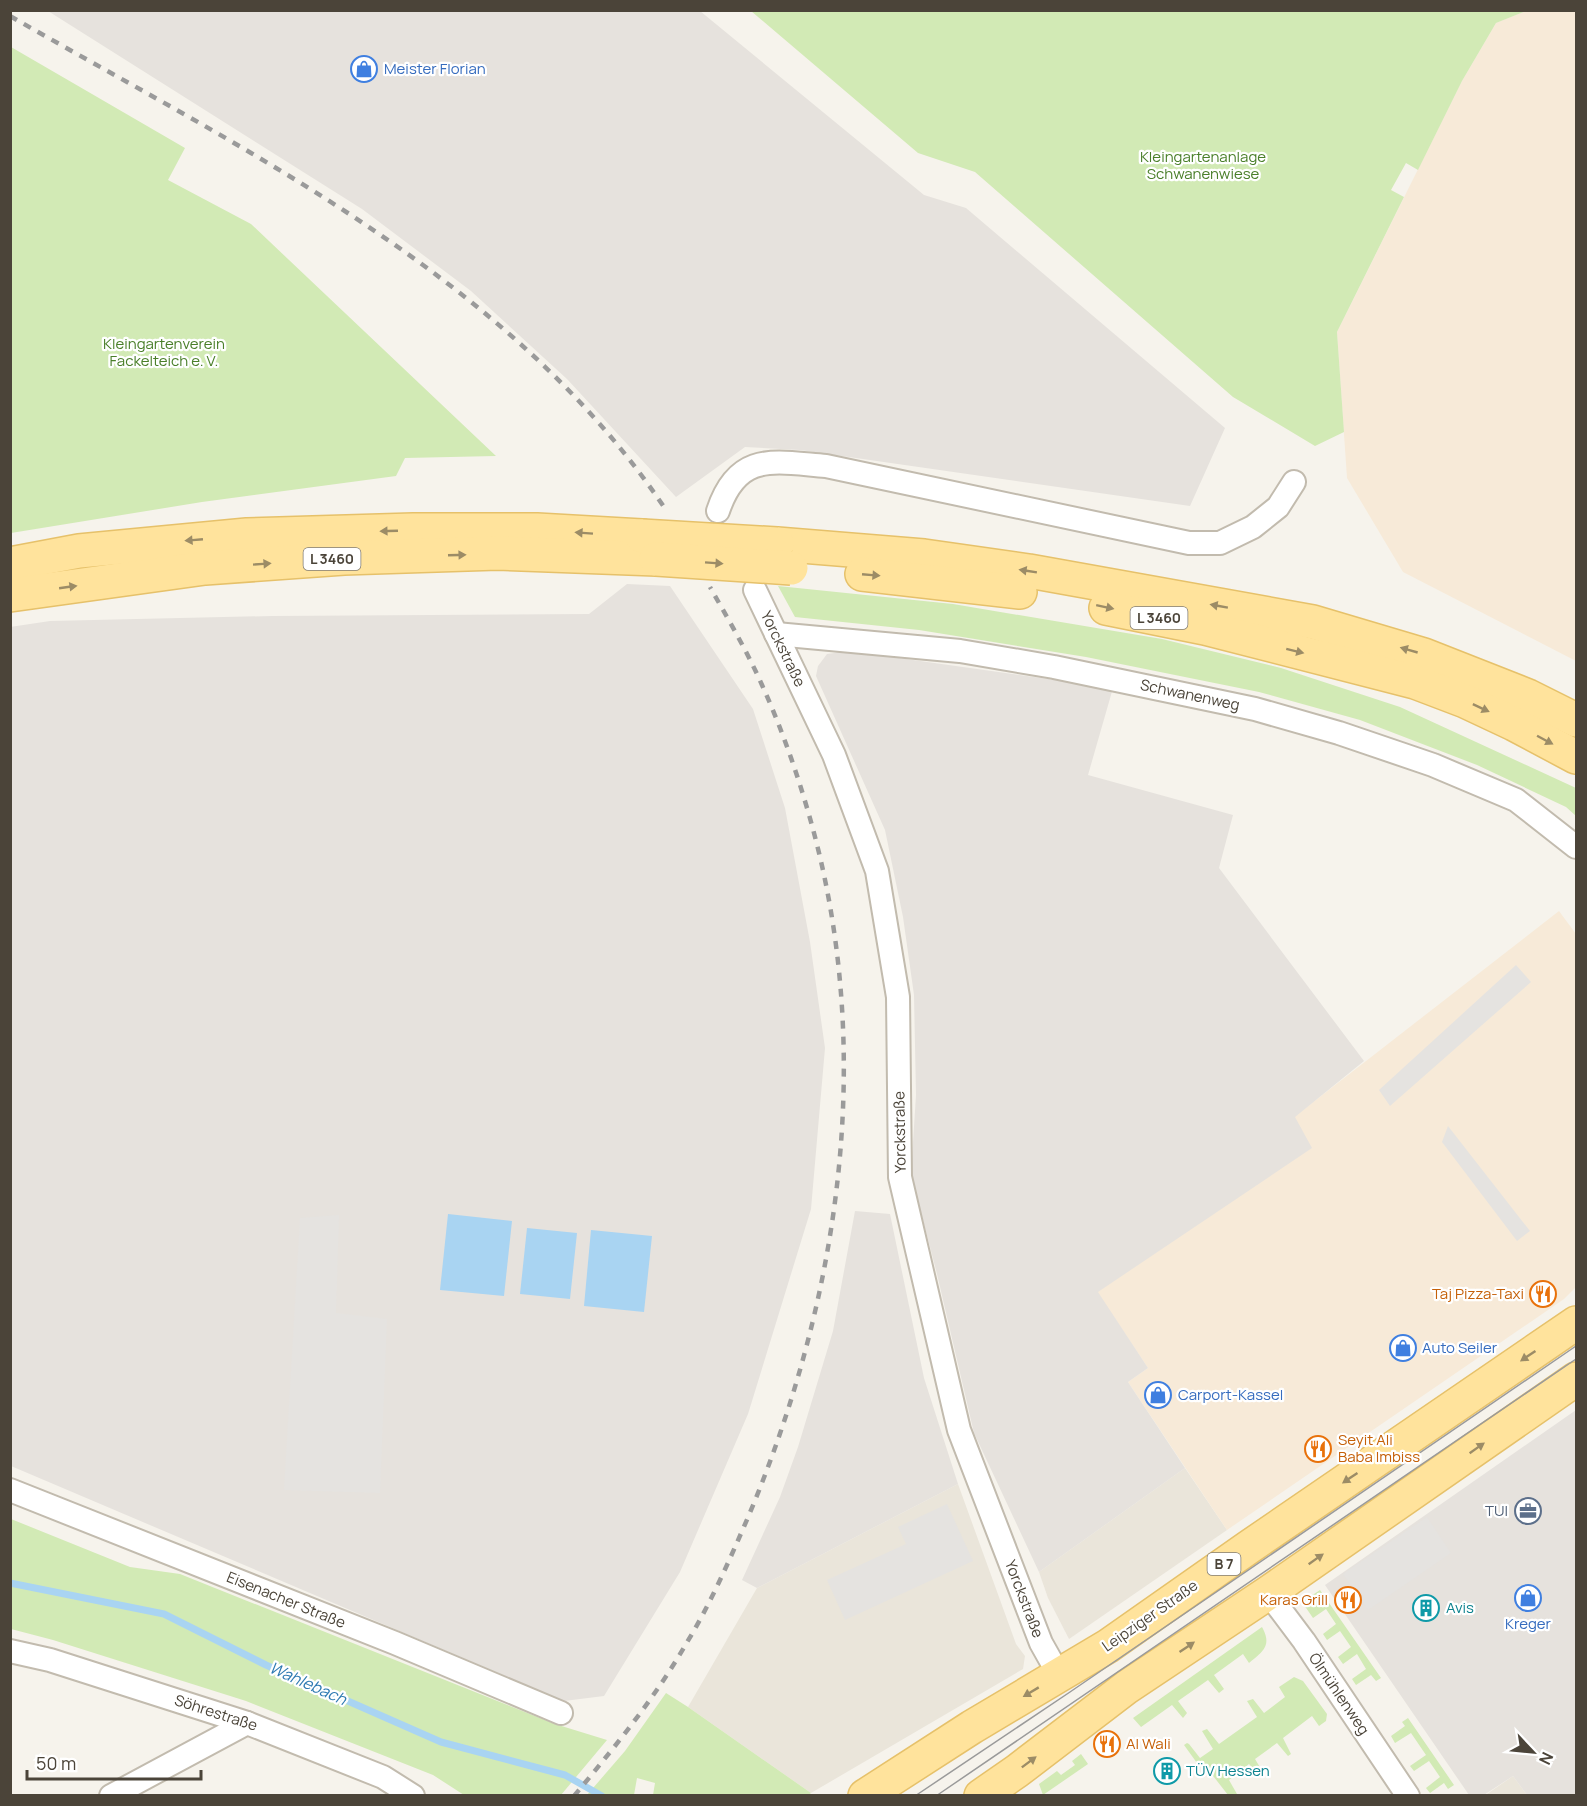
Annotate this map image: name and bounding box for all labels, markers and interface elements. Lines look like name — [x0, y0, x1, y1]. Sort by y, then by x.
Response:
shop icon: Meister Florian — [349, 54, 379, 84]
place label: Meister Florian — [384, 58, 486, 79]
park label: Kleingartenanlage Schwanenwiese — [1140, 146, 1266, 184]
park label: Kleingartenverein Fackelteich e. V. — [103, 333, 225, 371]
one-way arrow — [379, 526, 398, 536]
one-way arrow — [574, 528, 593, 537]
one-way arrow — [185, 535, 204, 545]
road number: L 3460 — [304, 548, 360, 570]
one-way arrow — [447, 550, 466, 559]
one-way arrow — [704, 558, 723, 568]
one-way arrow — [253, 560, 272, 569]
one-way arrow — [1018, 566, 1037, 575]
one-way arrow — [861, 570, 880, 579]
one-way arrow — [59, 582, 78, 592]
one-way arrow — [1210, 601, 1229, 610]
one-way arrow — [1096, 603, 1115, 613]
street label: Yorckstraße — [756, 607, 811, 690]
road number: L 3460 — [1130, 607, 1188, 629]
one-way arrow — [1400, 645, 1418, 654]
one-way arrow — [1286, 647, 1304, 656]
street label: Schwanenweg — [1139, 674, 1242, 715]
one-way arrow — [1473, 704, 1490, 713]
one-way arrow — [1537, 735, 1554, 745]
street label: Yorckstraße — [888, 1091, 911, 1173]
restaurant icon: Taj Pizza-Taxi — [1528, 1279, 1558, 1309]
place label: Taj Pizza-Taxi — [1432, 1283, 1524, 1304]
shop icon: Auto Seiler — [1388, 1333, 1418, 1363]
place label: Auto Seiler — [1422, 1337, 1498, 1358]
one-way arrow — [1521, 1350, 1537, 1362]
shop icon: Carport-Kassel — [1143, 1380, 1173, 1410]
place label: Carport-Kassel — [1178, 1384, 1283, 1405]
place label: Seyit Ali Baba Imbiss — [1338, 1429, 1420, 1467]
restaurant icon: Seyit Ali Baba Imbiss — [1303, 1434, 1333, 1464]
one-way arrow — [1468, 1442, 1484, 1454]
one-way arrow — [1342, 1472, 1358, 1484]
office icon: TUI — [1513, 1496, 1543, 1526]
place label: TUI — [1485, 1500, 1508, 1521]
road number: B 7 — [1208, 1553, 1240, 1575]
one-way arrow — [1308, 1553, 1324, 1565]
street label: Yorckstraße — [1000, 1557, 1049, 1641]
street label: Eisenacher Straße — [224, 1566, 349, 1633]
street label: Leipziger Straße — [1098, 1575, 1202, 1656]
shop icon: Kreger — [1513, 1583, 1543, 1613]
restaurant icon: Karas Grill — [1333, 1585, 1363, 1615]
place label: Karas Grill — [1260, 1589, 1328, 1610]
building icon: Avis — [1411, 1593, 1441, 1623]
place label: Avis — [1446, 1597, 1474, 1618]
place label: Kreger — [1505, 1613, 1552, 1634]
one-way arrow — [1179, 1642, 1195, 1653]
street label: Ölmühlenweg — [1304, 1649, 1375, 1739]
water label: Wahlebach — [266, 1656, 351, 1710]
one-way arrow — [1023, 1686, 1039, 1697]
street label: Söhrestraße — [172, 1689, 261, 1736]
north arrow — [1503, 1722, 1563, 1782]
restaurant icon: Al Wali — [1092, 1729, 1122, 1759]
place label: Al Wali — [1126, 1733, 1171, 1754]
scale bar — [27, 1743, 201, 1781]
text: N — [1534, 1749, 1559, 1769]
text: 50 m — [36, 1751, 76, 1775]
one-way arrow — [1021, 1756, 1037, 1768]
building icon: TÜV Hessen — [1152, 1756, 1182, 1786]
place label: TÜV Hessen — [1186, 1760, 1270, 1781]

